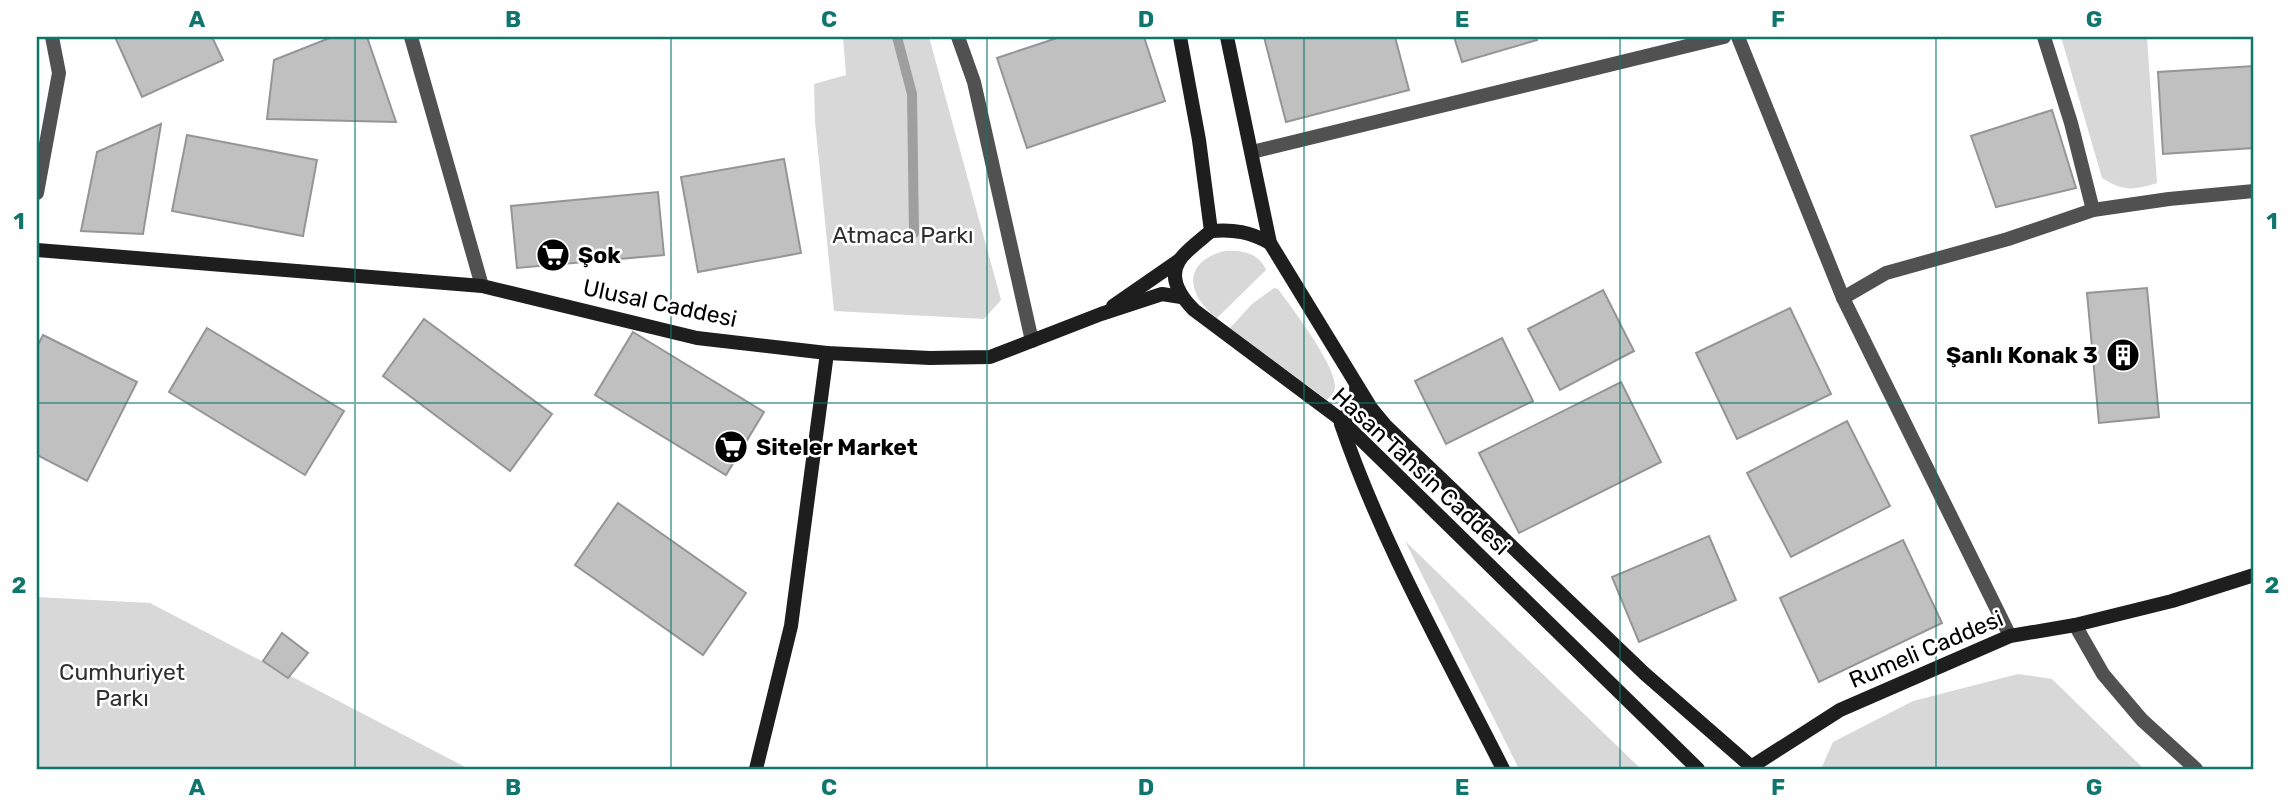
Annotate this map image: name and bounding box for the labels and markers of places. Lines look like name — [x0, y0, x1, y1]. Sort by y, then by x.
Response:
supermarket icon: Şok — [534, 236, 572, 274]
place label: Şok — [578, 241, 621, 269]
building icon: Şanlı Konak 3 — [2104, 336, 2142, 374]
place label: Şanlı Konak 3 — [1946, 341, 2098, 369]
supermarket icon: Siteler Market — [712, 428, 750, 466]
place label: Siteler Market — [756, 433, 918, 461]

